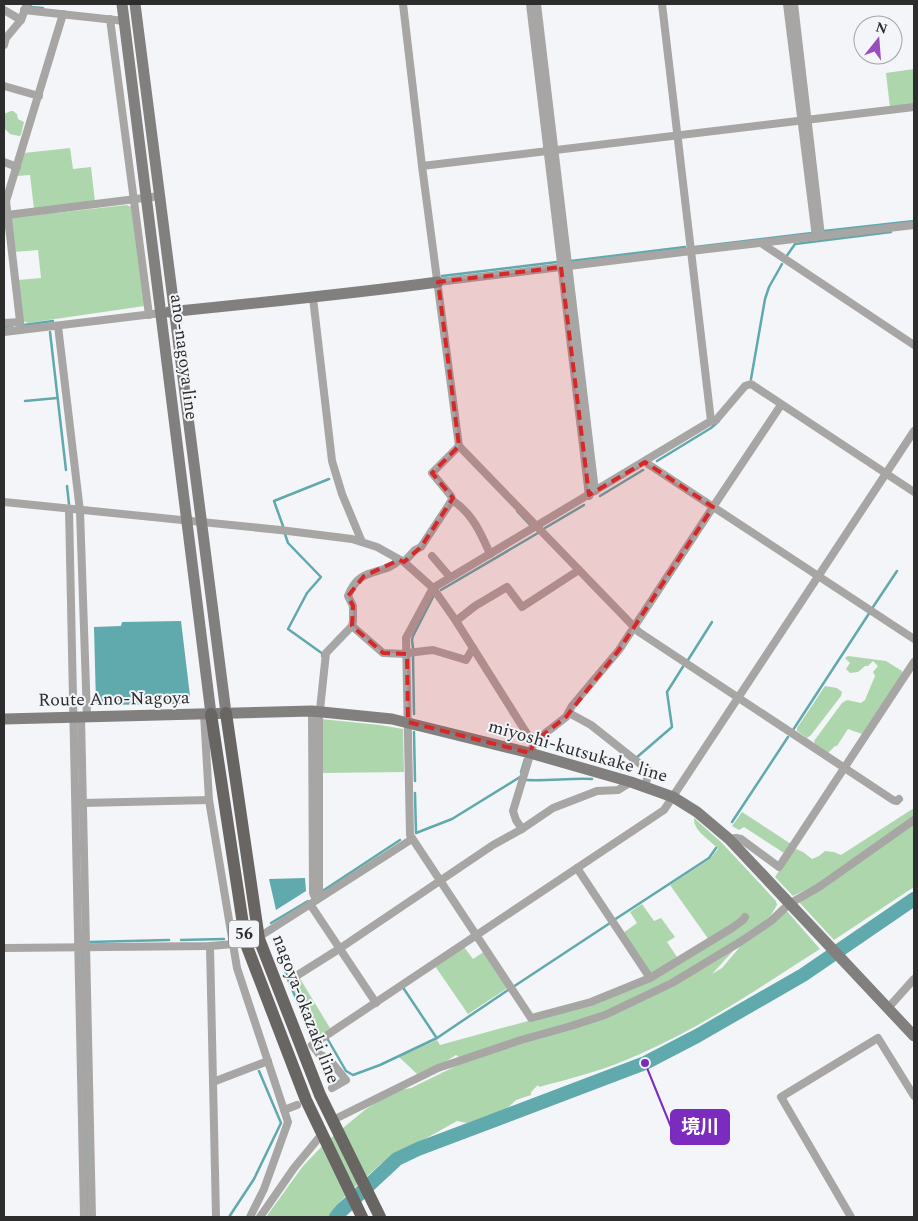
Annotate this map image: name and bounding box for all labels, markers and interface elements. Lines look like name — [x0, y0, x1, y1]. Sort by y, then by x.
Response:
north arrow — [853, 15, 903, 65]
text: N — [873, 16, 890, 40]
street label: ano-nagoya line — [163, 293, 205, 421]
street label: Route Ano-Nagoya — [38, 684, 190, 714]
street label: miyoshi-kutsukake line — [485, 712, 671, 790]
road number: 56 — [229, 921, 259, 948]
street label: nagoya-okazaki line — [265, 930, 347, 1088]
callout: 境川 — [671, 1110, 729, 1144]
text: 境川 — [681, 1113, 719, 1142]

